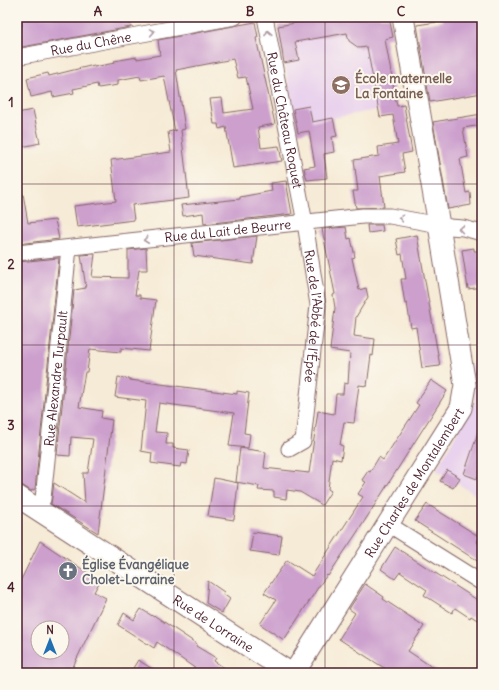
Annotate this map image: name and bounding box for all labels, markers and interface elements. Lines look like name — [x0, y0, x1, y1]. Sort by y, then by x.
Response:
text: A — [94, 3, 103, 20]
text: B — [246, 3, 255, 20]
text: C — [397, 3, 406, 20]
street label: Rue du Chêne — [49, 28, 133, 59]
one-way arrow — [149, 28, 155, 37]
one-way arrow — [264, 30, 273, 37]
street label: Rue du Château Roquet — [263, 50, 307, 190]
place label: École maternelle La Fontaine — [355, 69, 452, 102]
school or university icon: École maternelle La Fontaine — [330, 74, 352, 96]
text: 1 — [8, 94, 14, 111]
one-way arrow — [397, 214, 404, 223]
street label: Rue du Lait de Beurre — [164, 215, 292, 246]
one-way arrow — [457, 225, 464, 234]
one-way arrow — [143, 235, 149, 244]
street label: Rue de l’Abbé de l’Épée — [301, 248, 327, 384]
text: 2 — [7, 256, 15, 273]
street label: Rue Alexandre Turpault — [40, 309, 71, 447]
street label: Rue Charles de Montalembert — [360, 404, 468, 561]
text: 3 — [7, 417, 15, 434]
place label: Église Évangélique Cholet-Lorraine — [82, 555, 189, 588]
church icon: Église Évangélique Cholet-Lorraine — [57, 560, 79, 582]
text: 4 — [7, 579, 15, 596]
street label: Rue de Lorraine — [170, 591, 257, 656]
north arrow — [30, 620, 70, 660]
text: N — [46, 623, 54, 637]

